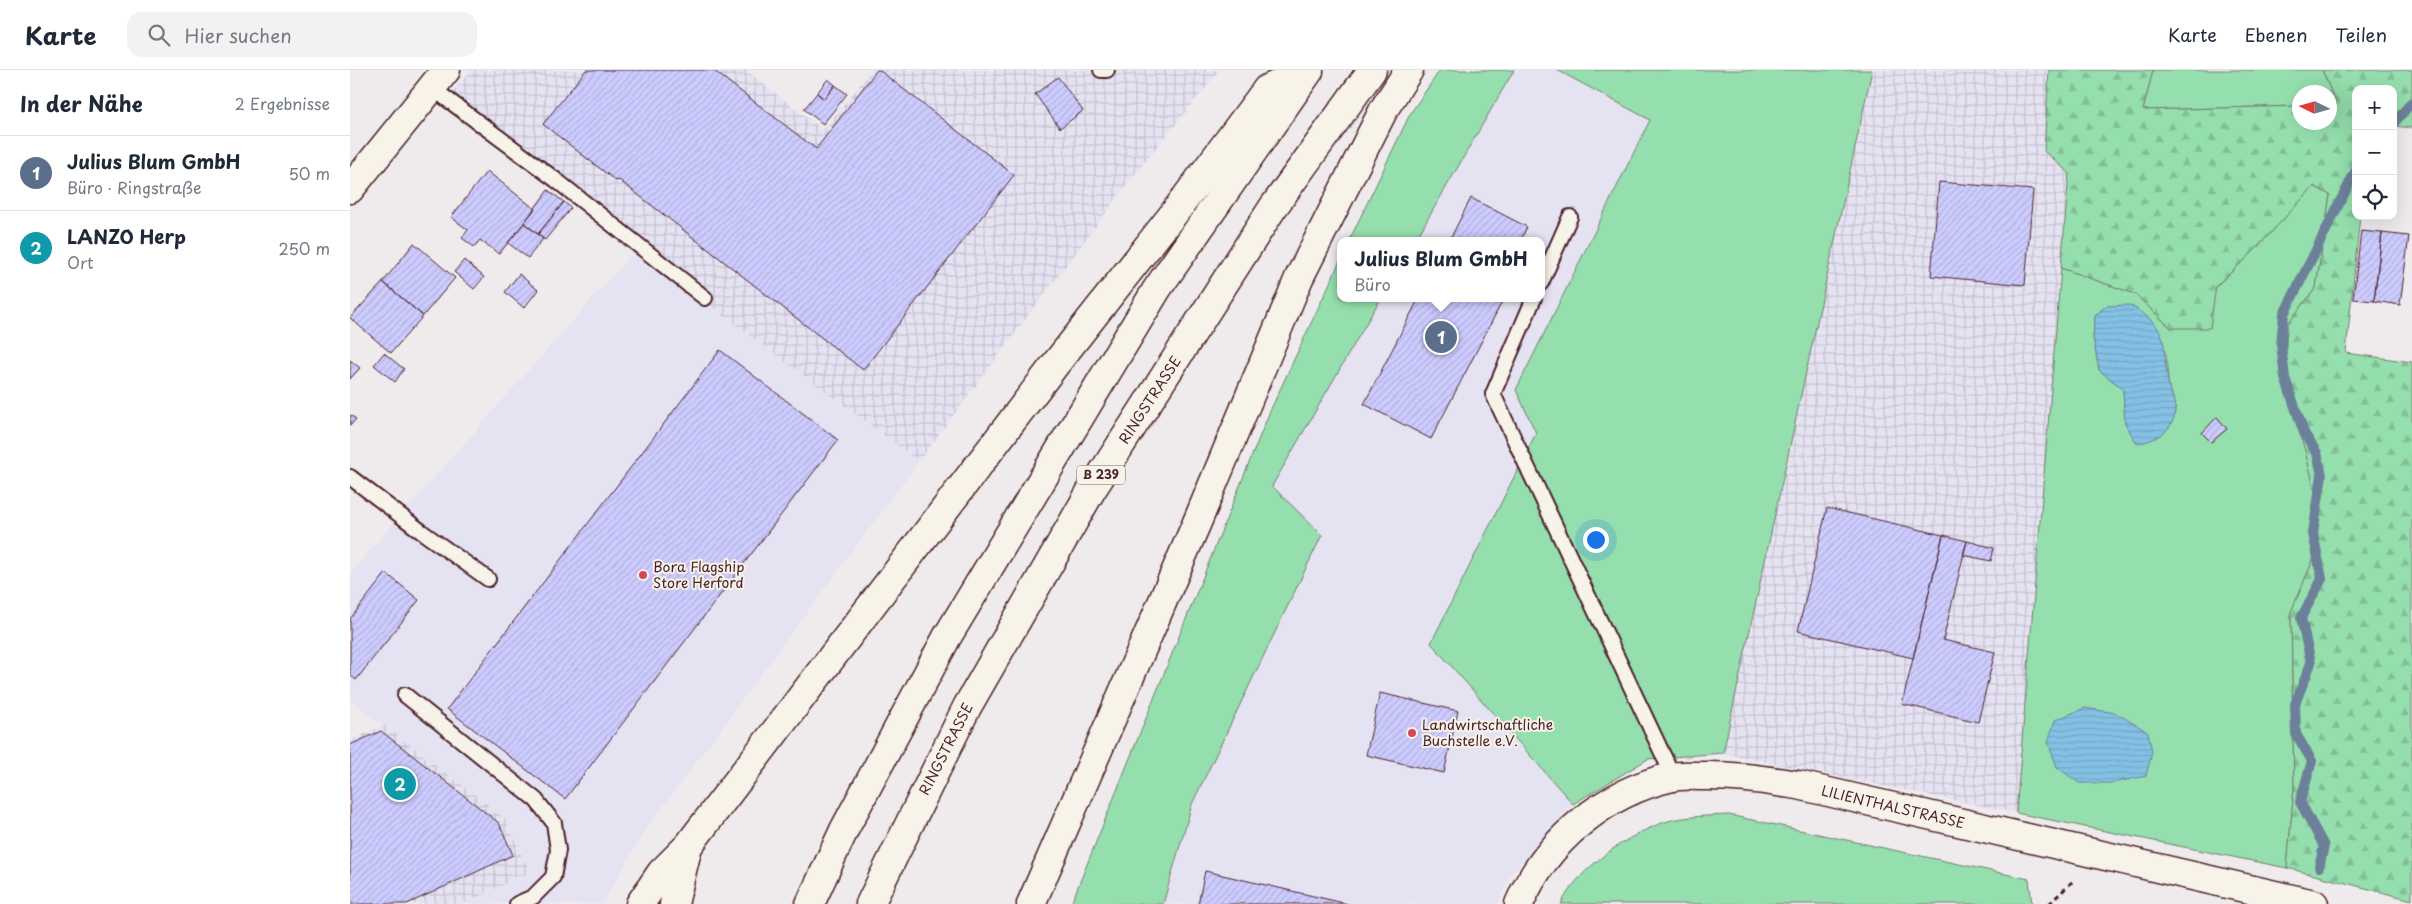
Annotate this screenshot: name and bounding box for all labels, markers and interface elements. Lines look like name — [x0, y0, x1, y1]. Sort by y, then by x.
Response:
search box — [127, 12, 477, 57]
text: Karte — [25, 17, 97, 53]
icon: search — [145, 21, 173, 49]
text: Hier suchen — [185, 21, 292, 49]
text: Karte — [2168, 21, 2217, 48]
text: Ebenen — [2245, 21, 2308, 48]
text: Teilen — [2336, 21, 2387, 48]
north arrow — [2292, 85, 2337, 130]
map controls — [2352, 85, 2397, 220]
button: + — [2352, 85, 2397, 130]
text: In der Nähe — [20, 87, 142, 119]
text: 2 Ergebnisse — [235, 91, 330, 115]
button: − — [2352, 130, 2397, 175]
text: Julius Blum GmbH — [67, 147, 241, 175]
text: 1 — [32, 161, 40, 185]
text: 50 m — [289, 161, 330, 185]
text: Büro · Ringstraße — [67, 175, 202, 199]
button: locate — [2352, 175, 2397, 220]
text: LANZO Herp — [67, 222, 186, 250]
text: 2 — [30, 236, 42, 260]
text: 250 m — [279, 236, 330, 260]
popup — [1337, 237, 1545, 302]
text: Julius Blum GmbH — [1354, 244, 1528, 272]
text: Ort — [67, 250, 94, 274]
text: Büro — [1354, 272, 1391, 296]
pin: 1 — [1425, 318, 1457, 356]
street label: RINGSTRASSE — [1113, 352, 1186, 448]
road number: B 239 — [1077, 466, 1125, 484]
your location — [1583, 527, 1609, 553]
place label: Bora Flagship Store Herford — [653, 556, 744, 593]
marker: Bora Flagship Store Herford — [637, 569, 649, 581]
street label: RINGSTRASSE — [913, 699, 978, 798]
place label: Landwirtschaftliche Buchstelle e.V. — [1422, 714, 1553, 751]
marker: Landwirtschaftliche Buchstelle e.V. — [1406, 727, 1418, 739]
pin: 2 — [384, 765, 416, 803]
street label: LILIENTHALSTRASSE — [1819, 780, 1967, 833]

